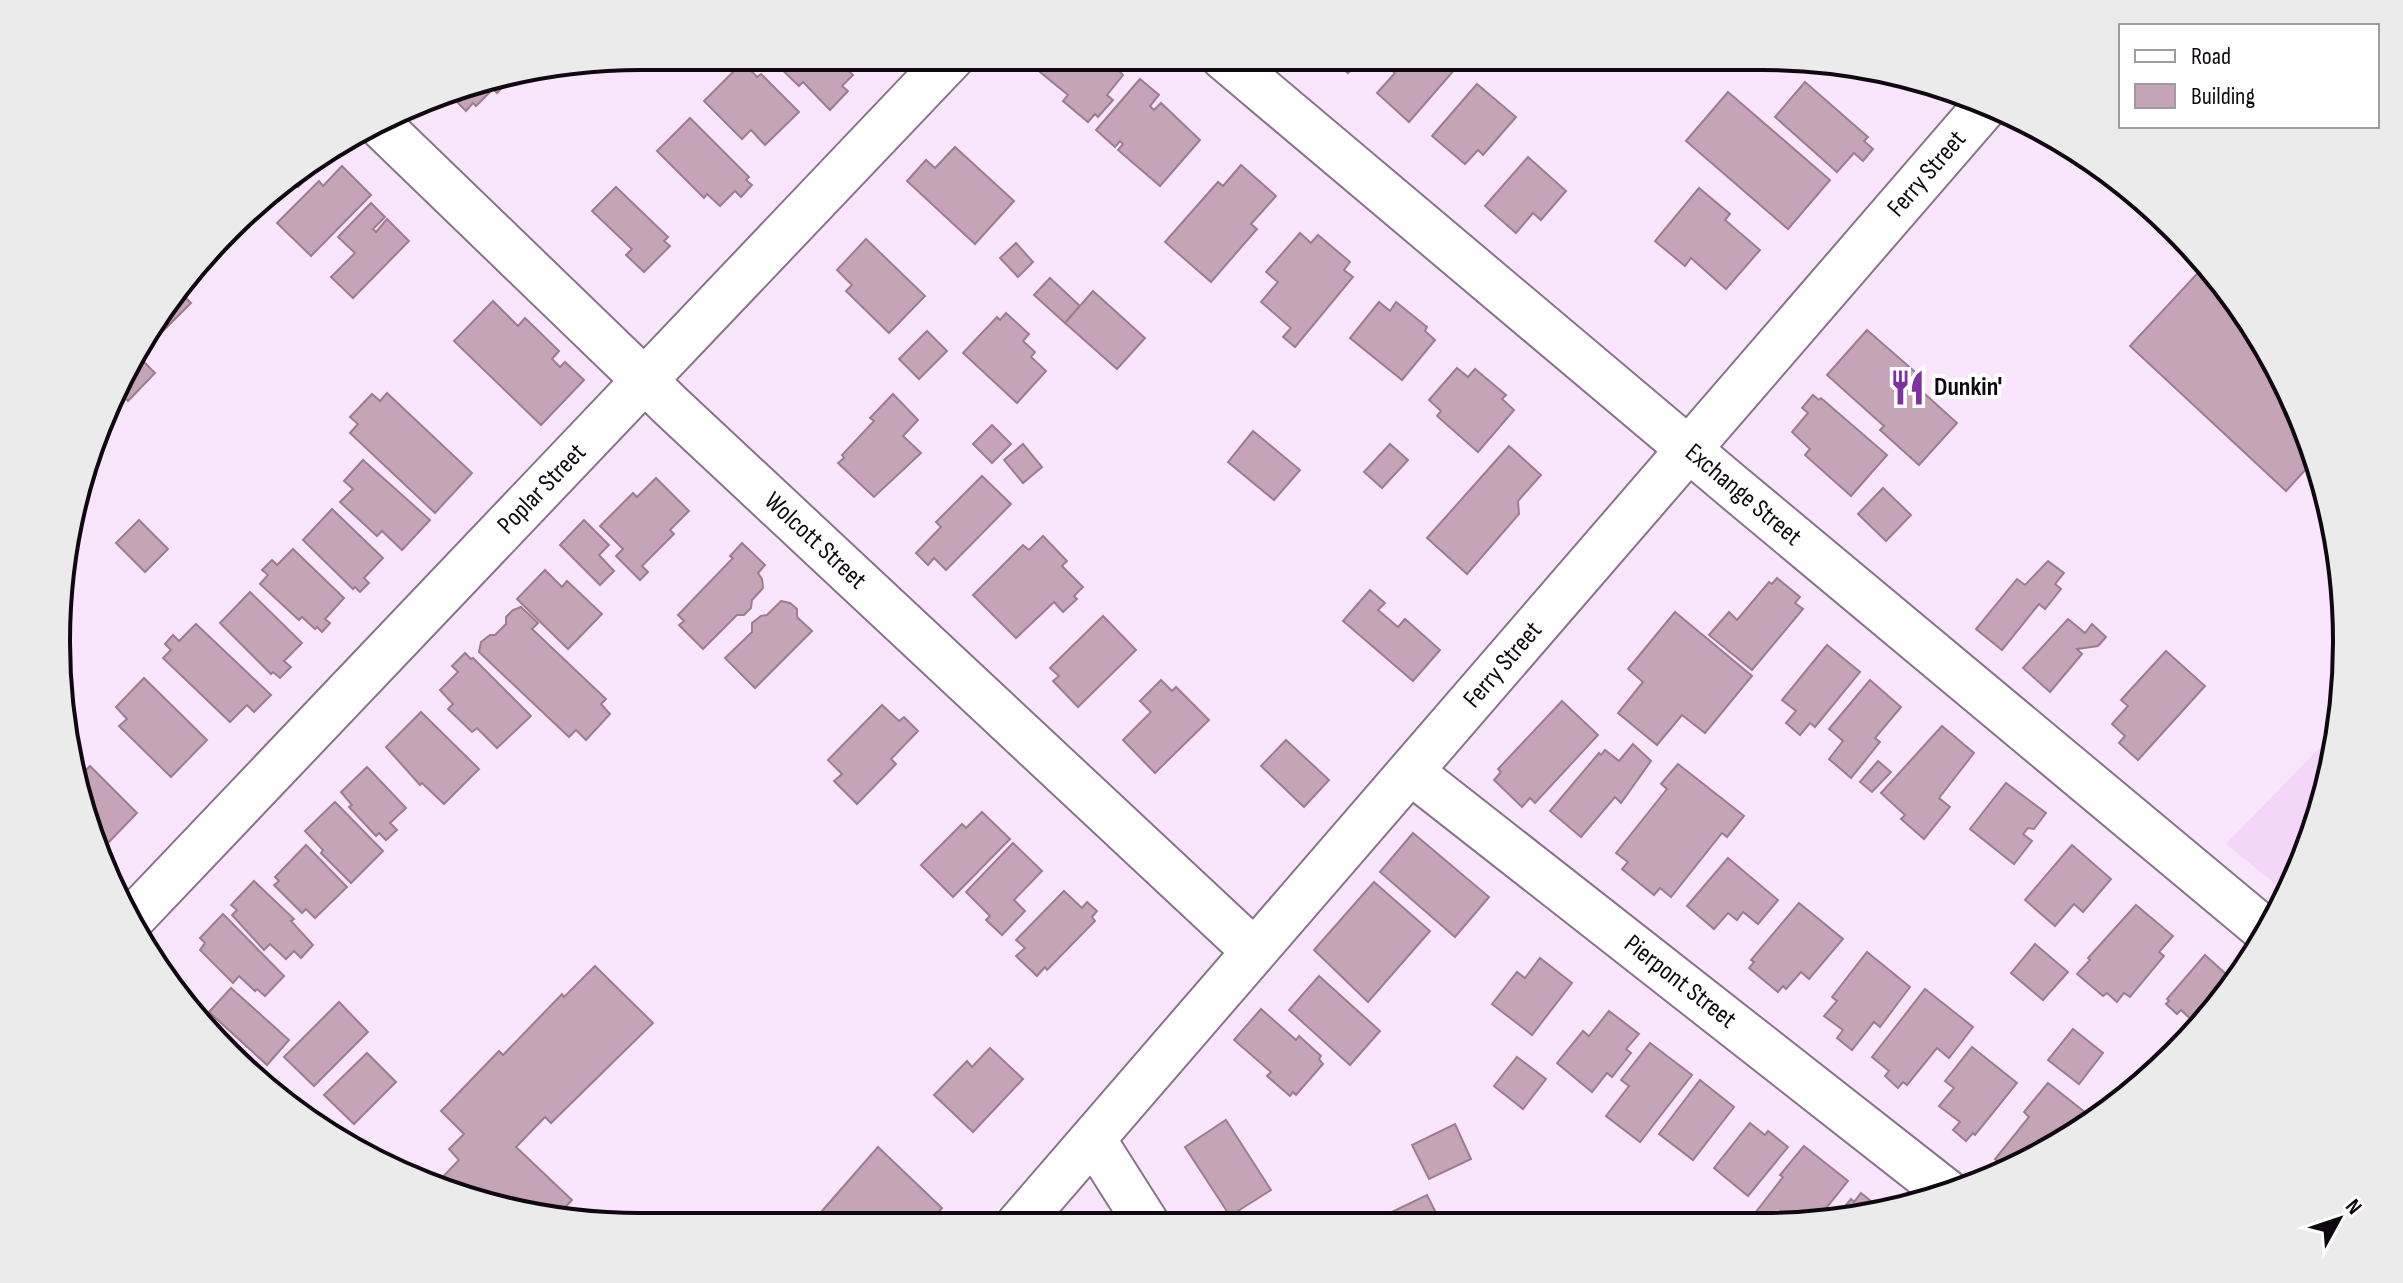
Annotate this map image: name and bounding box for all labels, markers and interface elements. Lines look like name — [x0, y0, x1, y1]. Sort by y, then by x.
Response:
legend — [2119, 24, 2379, 128]
text: Road — [2191, 42, 2231, 71]
text: Building — [2191, 82, 2255, 111]
street label: Ferry Street — [1881, 124, 1973, 223]
restaurant icon: Dunkin' — [1889, 368, 1927, 406]
place label: Dunkin' — [1934, 372, 2002, 403]
street label: Poplar Street — [491, 437, 593, 541]
street label: Exchange Street — [1678, 437, 1808, 553]
street label: Wolcott Street — [758, 486, 872, 596]
street label: Ferry Street — [1457, 615, 1549, 714]
street label: Pierpont Street — [1618, 929, 1742, 1035]
north arrow — [2299, 1179, 2379, 1259]
text: N — [2339, 1194, 2367, 1220]

